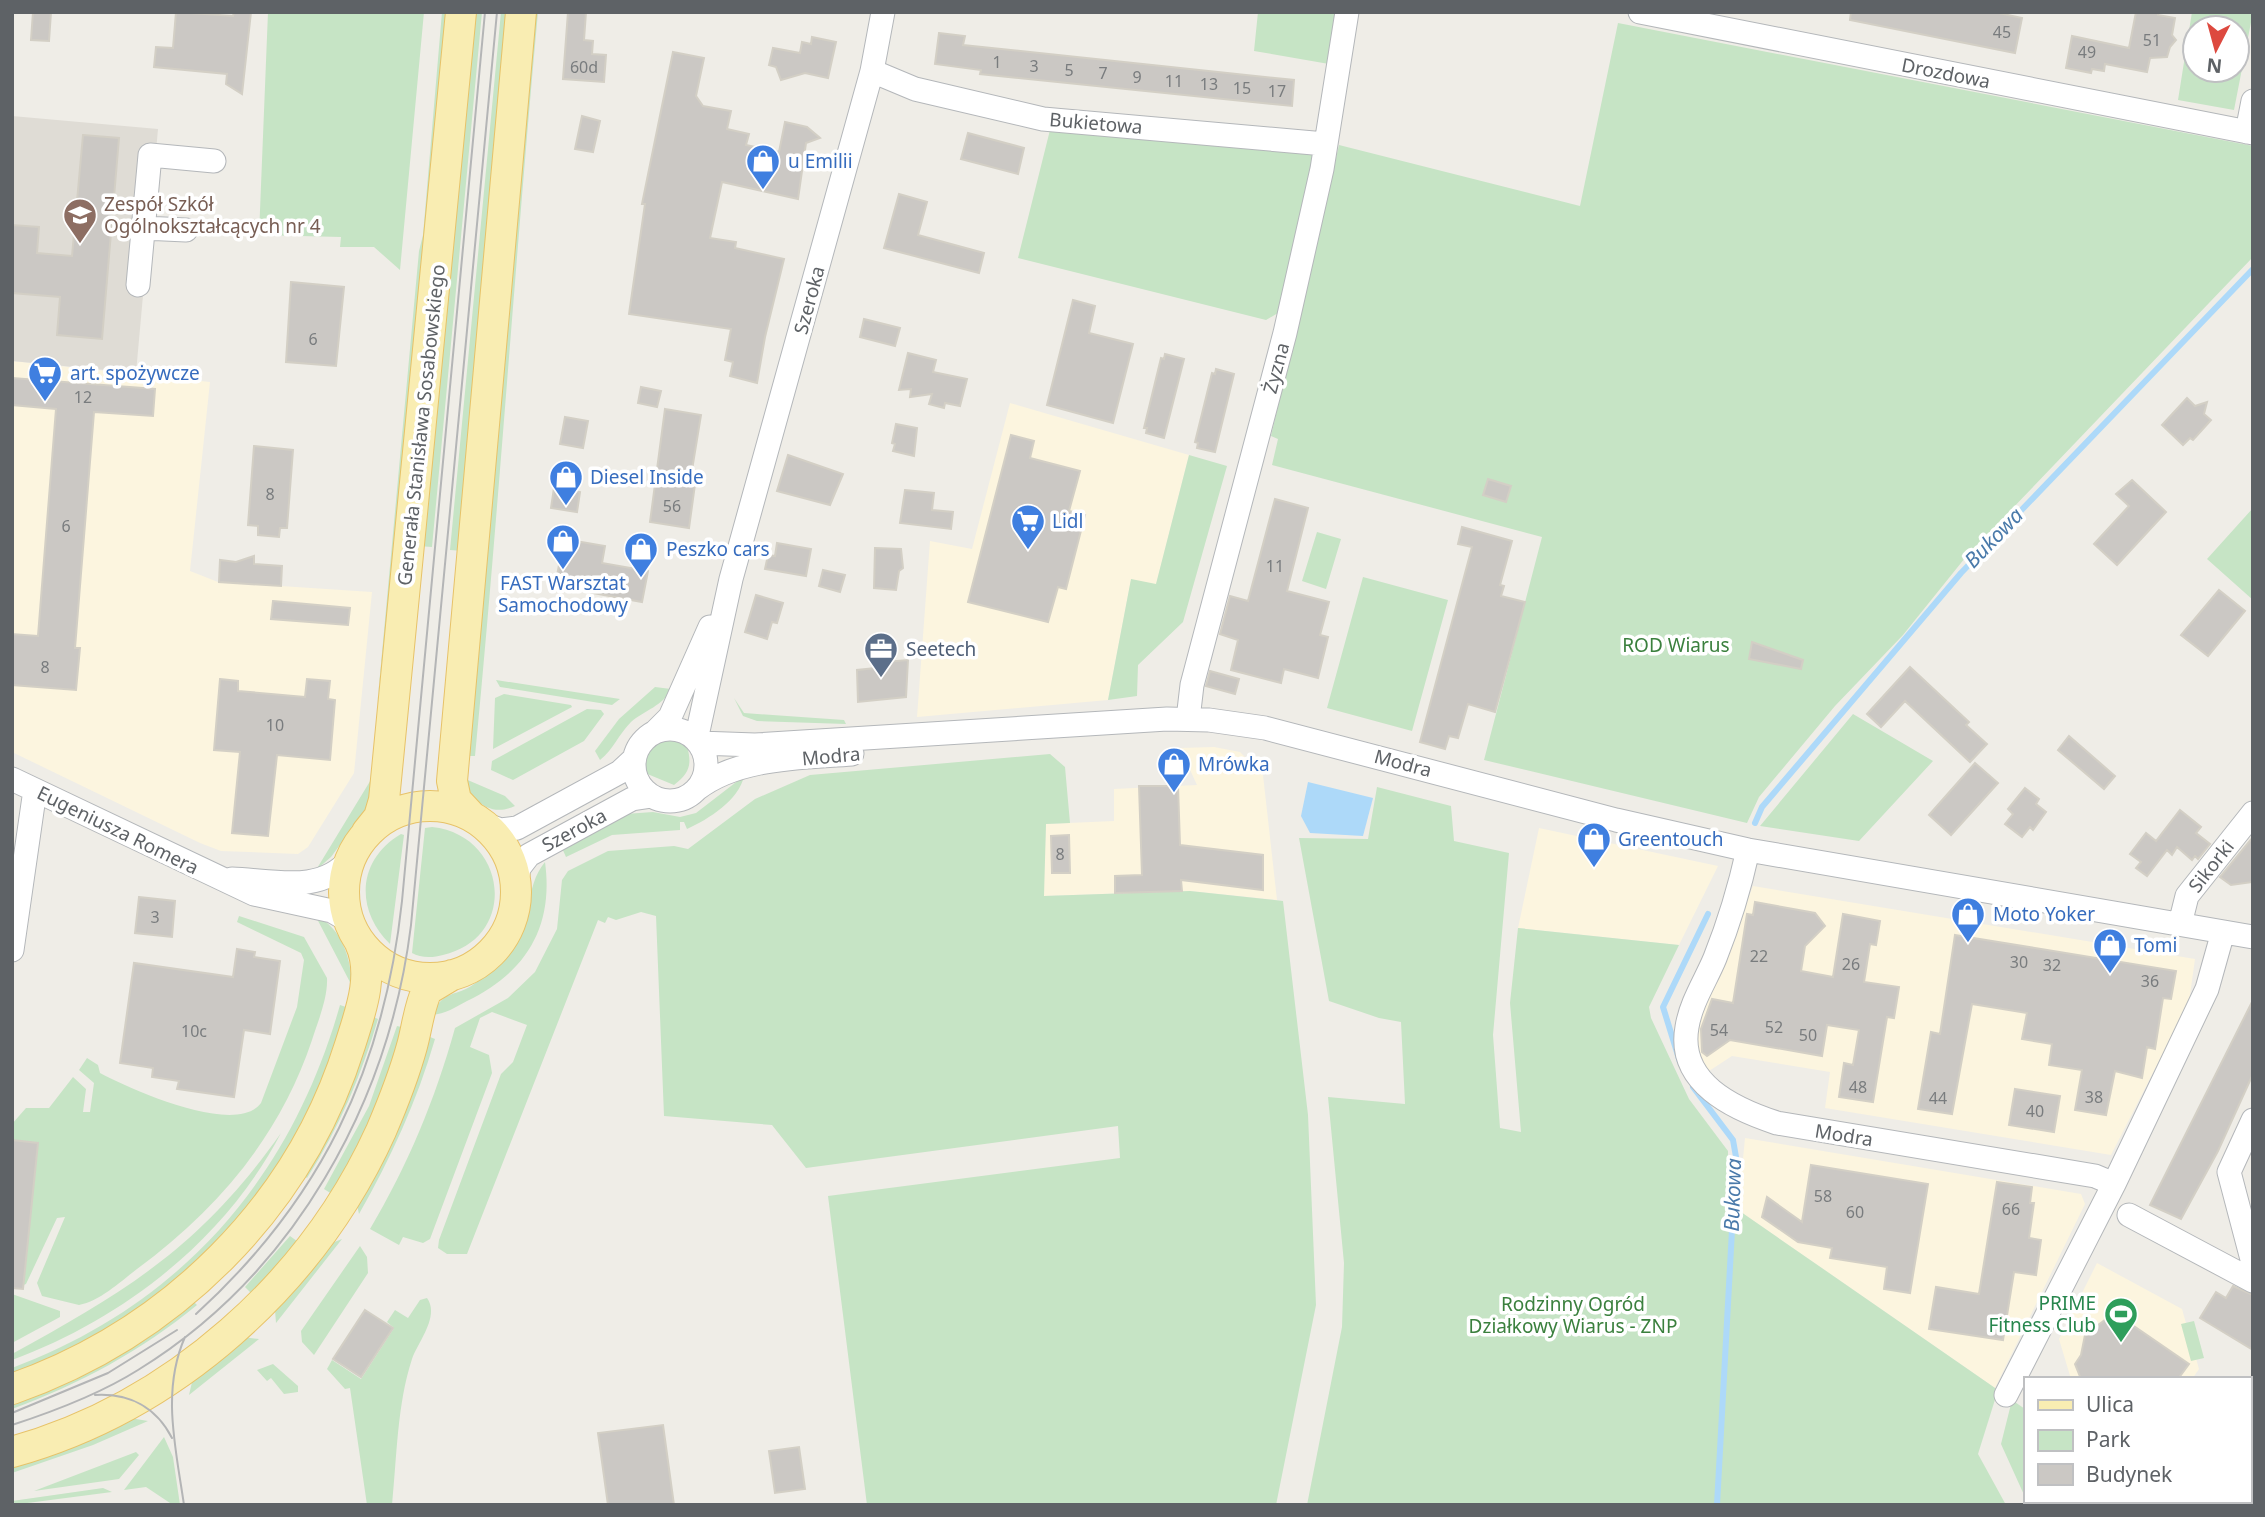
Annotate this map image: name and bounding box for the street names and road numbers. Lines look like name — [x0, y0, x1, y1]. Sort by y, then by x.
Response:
street label: Drozdowa — [1899, 52, 1993, 94]
street label: Bukietowa — [1048, 106, 1144, 140]
street label: Generała Stanisława Sosabowskiego — [391, 263, 451, 587]
street label: Szeroka — [787, 263, 831, 337]
street label: Żyzna — [1257, 340, 1295, 396]
street label: Modra — [801, 740, 861, 772]
street label: Modra — [1371, 743, 1435, 783]
street label: Eugeniusza Romera — [33, 780, 203, 880]
street label: Szeroka — [537, 802, 611, 858]
street label: Sikorki — [2182, 834, 2240, 898]
street label: Modra — [1813, 1118, 1875, 1152]

